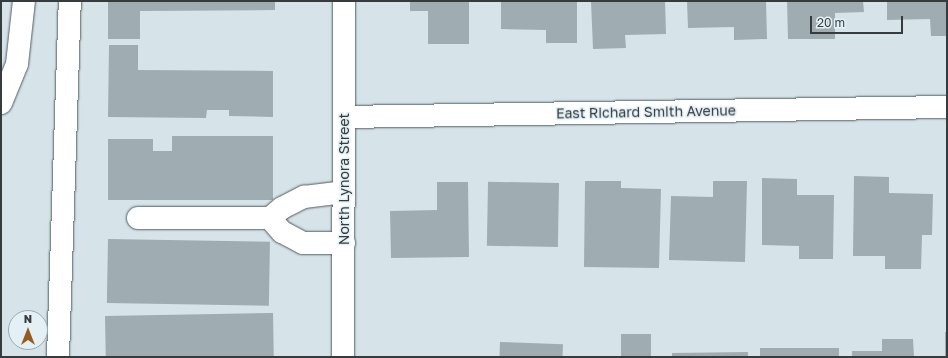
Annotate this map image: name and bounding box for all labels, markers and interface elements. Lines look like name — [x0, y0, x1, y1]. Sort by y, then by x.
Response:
scale bar — [812, 8, 905, 34]
text: 20 m — [817, 15, 845, 30]
street label: East Richard Smith Avenue — [556, 102, 736, 122]
street label: North Lynora Street — [336, 113, 352, 245]
north arrow — [8, 310, 48, 350]
text: N — [24, 312, 32, 325]

